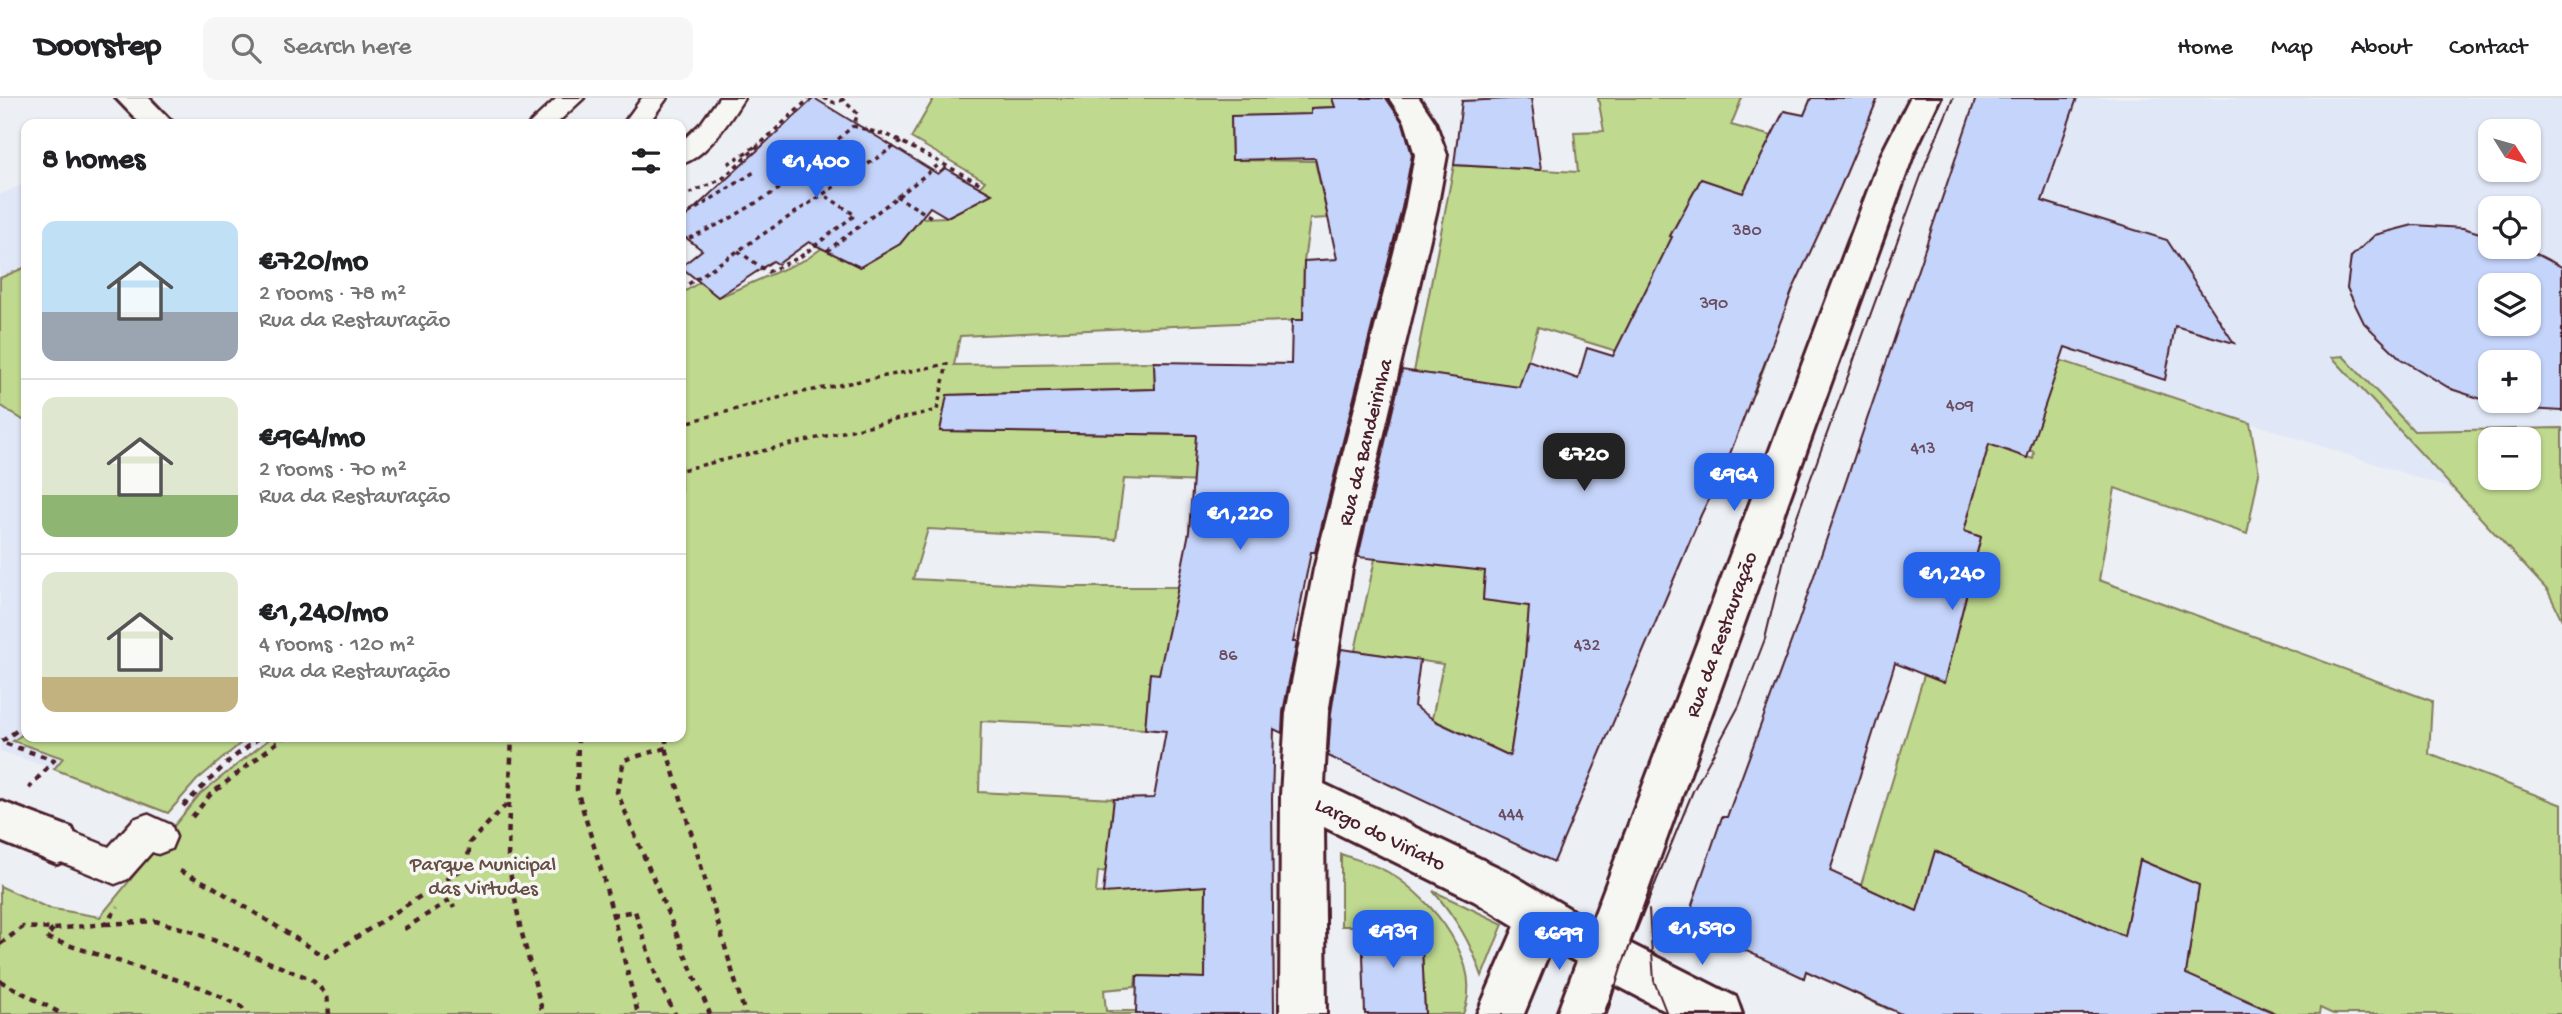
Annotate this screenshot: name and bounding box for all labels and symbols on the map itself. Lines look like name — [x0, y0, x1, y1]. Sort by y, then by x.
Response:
north arrow — [2478, 119, 2541, 182]
pin: €1,400 — [759, 140, 873, 200]
house number: 380 — [1731, 221, 1762, 242]
house number: 390 — [1699, 294, 1728, 315]
street label: Rua da Bandeirinha — [1335, 355, 1401, 529]
house number: 409 — [1946, 396, 1974, 417]
pin: €720 — [1543, 434, 1625, 493]
house number: 413 — [1910, 439, 1936, 460]
pin: €964 — [1693, 454, 1775, 513]
pin: €1,220 — [1183, 492, 1297, 552]
street label: Rua da Restauração — [1682, 549, 1765, 722]
pin: €1,240 — [1895, 552, 2009, 612]
house number: 432 — [1574, 636, 1601, 657]
house number: 86 — [1219, 646, 1238, 667]
street label: Largo do Viriato — [1310, 794, 1449, 879]
house number: 444 — [1498, 805, 1524, 826]
park label: Parque Municipal das Virtudes — [409, 854, 556, 903]
pin: €1,590 — [1645, 908, 1759, 967]
pin: €939 — [1352, 910, 1434, 970]
pin: €699 — [1518, 912, 1600, 972]

